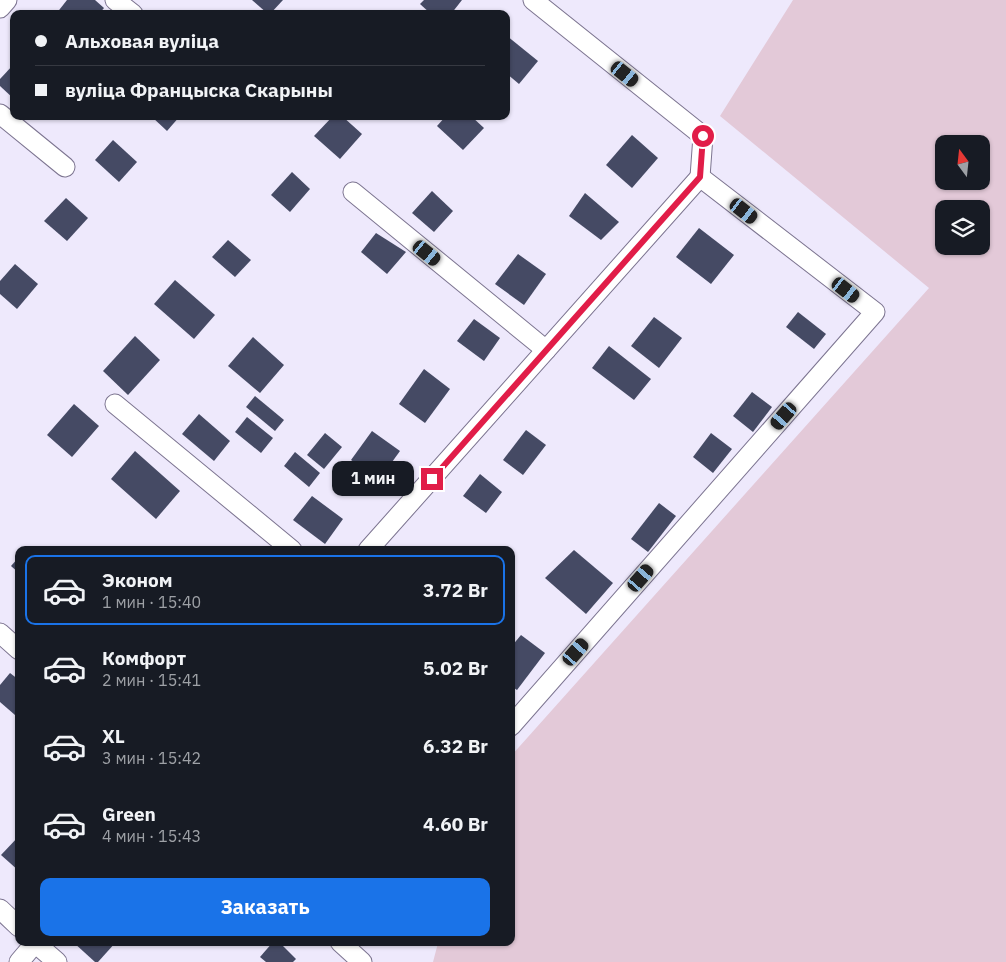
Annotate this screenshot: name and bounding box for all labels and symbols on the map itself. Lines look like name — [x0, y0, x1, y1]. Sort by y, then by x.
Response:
car — [608, 59, 641, 89]
route start — [692, 125, 714, 147]
north arrow — [935, 135, 990, 190]
car — [727, 196, 760, 226]
car — [410, 238, 443, 268]
car — [829, 275, 862, 305]
car — [768, 400, 799, 432]
callout: 1 мин — [332, 462, 414, 496]
route end — [421, 468, 443, 490]
car — [625, 562, 656, 594]
car — [560, 636, 591, 668]

